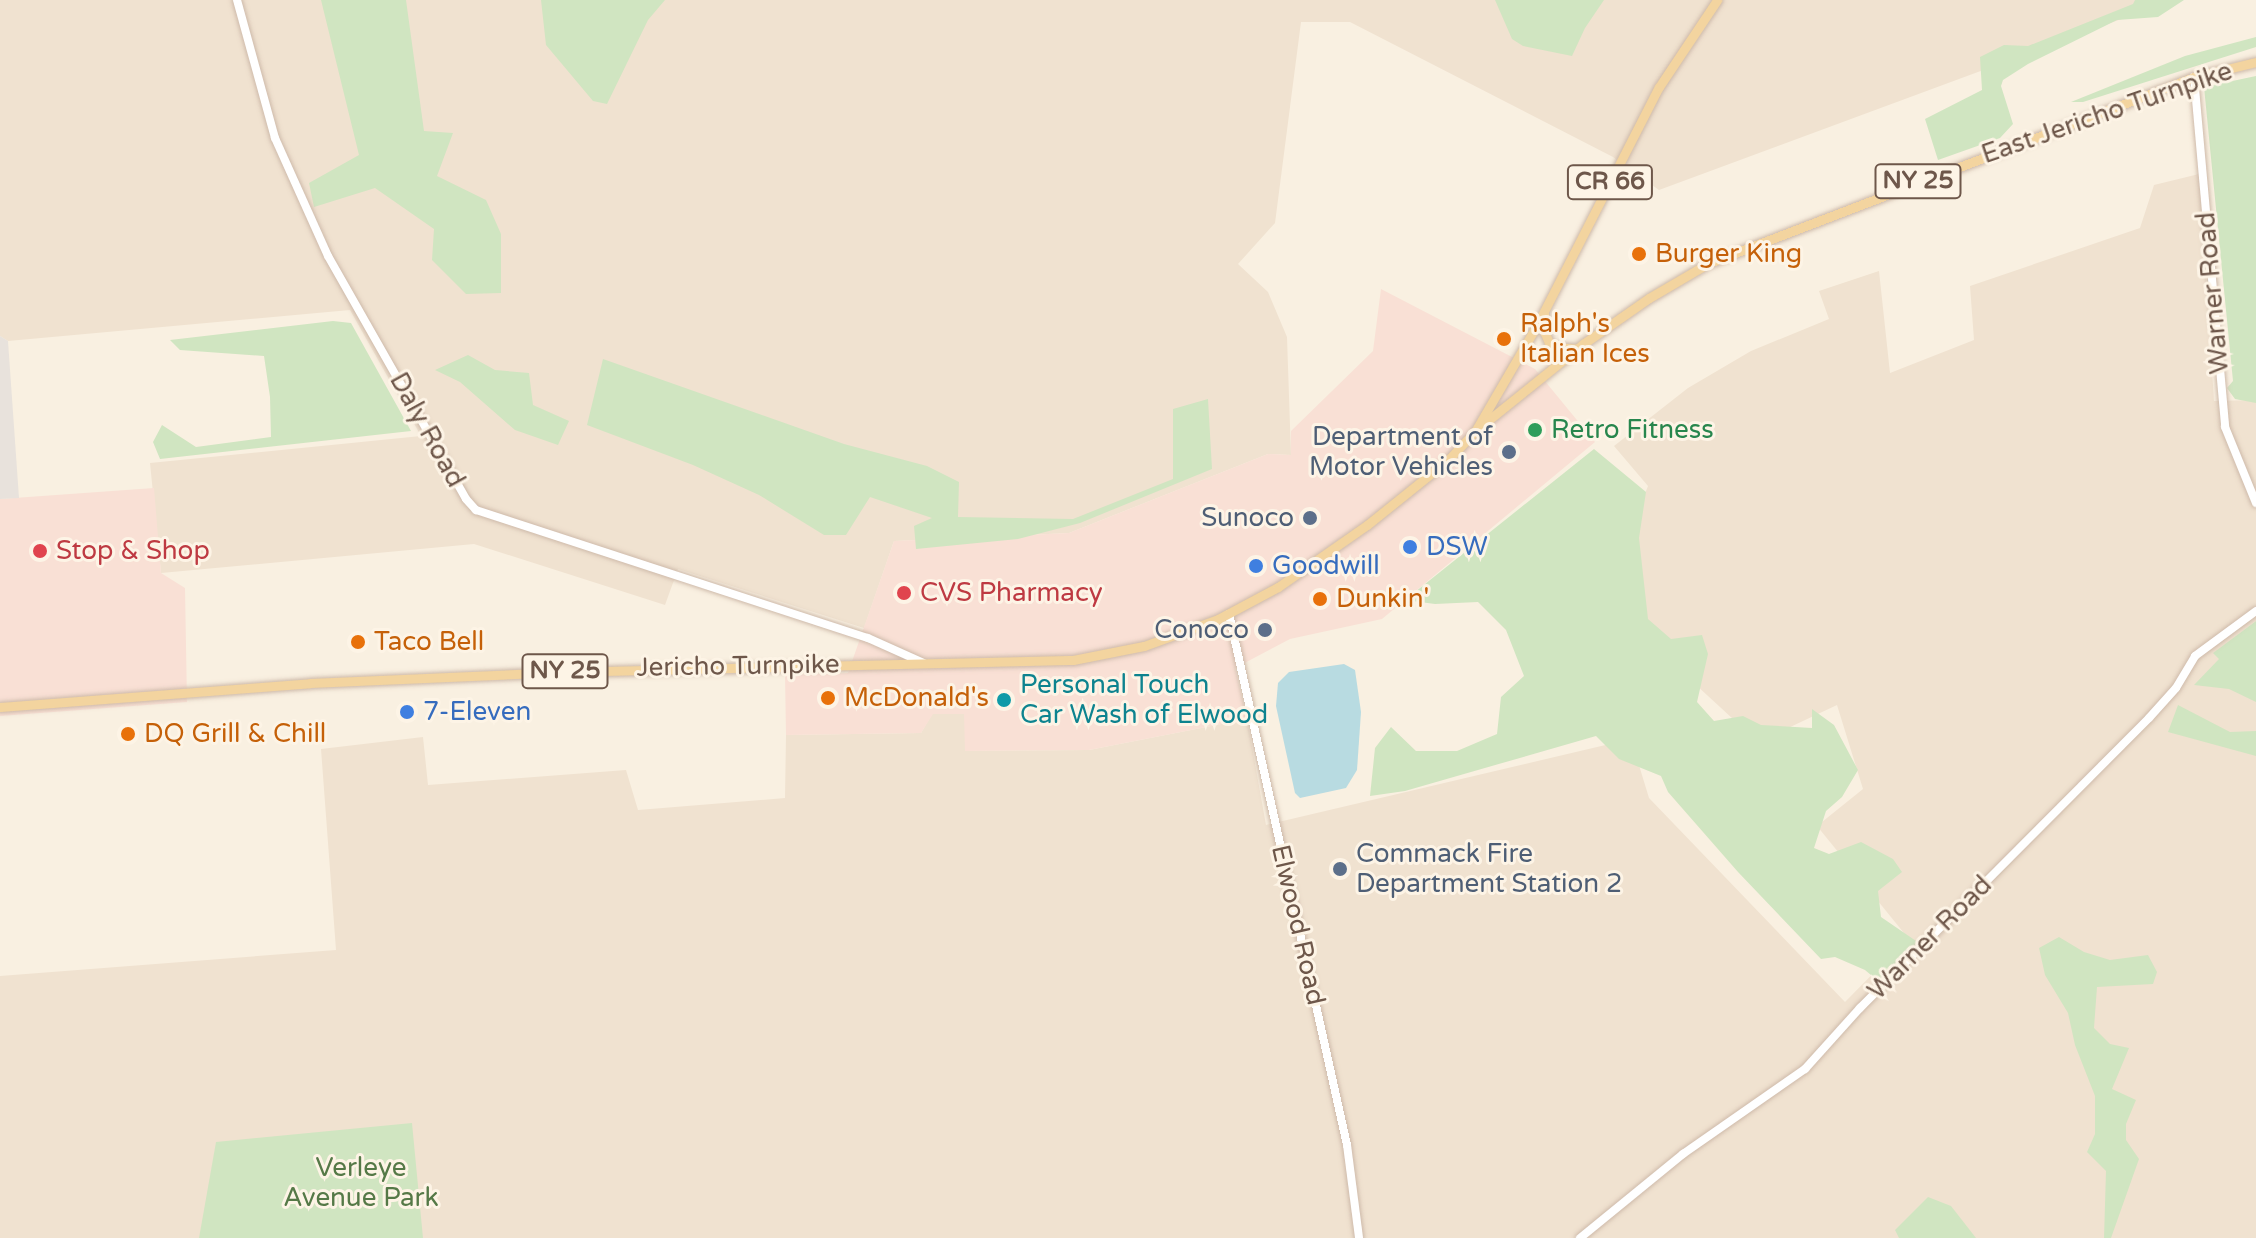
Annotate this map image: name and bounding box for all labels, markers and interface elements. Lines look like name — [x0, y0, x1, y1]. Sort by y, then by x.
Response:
street label: East Jericho Turnpike — [1978, 55, 2236, 171]
road number: NY 25 — [1874, 161, 1962, 201]
road number: CR 66 — [1566, 162, 1654, 202]
street label: Warner Road — [2190, 211, 2236, 375]
place label: Burger King — [1655, 238, 1802, 270]
marker: Burger King — [1630, 245, 1648, 263]
place label: Ralph's Italian Ices — [1520, 308, 1650, 370]
marker: Ralph's Italian Ices — [1495, 330, 1513, 348]
street label: Daly Road — [383, 367, 471, 493]
place label: Retro Fitness — [1551, 414, 1714, 446]
place label: Department of Motor Vehicles — [1309, 421, 1493, 482]
marker: Retro Fitness — [1526, 421, 1544, 439]
marker: Department of Motor Vehicles — [1500, 443, 1518, 461]
place label: Sunoco — [1201, 502, 1294, 534]
marker: Sunoco — [1301, 509, 1319, 527]
place label: DSW — [1426, 531, 1488, 563]
place label: Stop & Shop — [56, 535, 210, 567]
marker: DSW — [1401, 538, 1419, 556]
marker: Stop & Shop — [31, 542, 49, 560]
place label: Goodwill — [1272, 550, 1380, 582]
marker: Goodwill — [1247, 557, 1265, 575]
place label: CVS Pharmacy — [920, 577, 1103, 609]
place label: Dunkin' — [1336, 583, 1429, 615]
marker: CVS Pharmacy — [895, 584, 913, 602]
marker: Dunkin' — [1311, 590, 1329, 608]
place label: Conoco — [1154, 614, 1249, 646]
marker: Conoco — [1256, 621, 1274, 639]
place label: Taco Bell — [374, 626, 484, 658]
marker: Taco Bell — [349, 633, 367, 651]
street label: Jericho Turnpike — [636, 649, 840, 683]
road number: NY 25 — [521, 651, 609, 691]
place label: Personal Touch Car Wash of Elwood — [1020, 669, 1268, 730]
place label: McDonald's — [844, 682, 989, 714]
marker: McDonald's — [819, 689, 837, 707]
marker: Personal Touch Car Wash of Elwood — [995, 691, 1013, 709]
place label: 7-Eleven — [423, 696, 531, 728]
marker: 7-Eleven — [398, 703, 416, 721]
place label: DQ Grill & Chill — [144, 718, 326, 750]
marker: DQ Grill & Chill — [119, 725, 137, 743]
place label: Commack Fire Department Station 2 — [1356, 838, 1622, 900]
street label: Elwood Road — [1264, 842, 1332, 1008]
marker: Commack Fire Department Station 2 — [1331, 860, 1349, 878]
street label: Warner Road — [1862, 870, 1998, 1006]
park label: Verleye Avenue Park — [283, 1152, 439, 1214]

